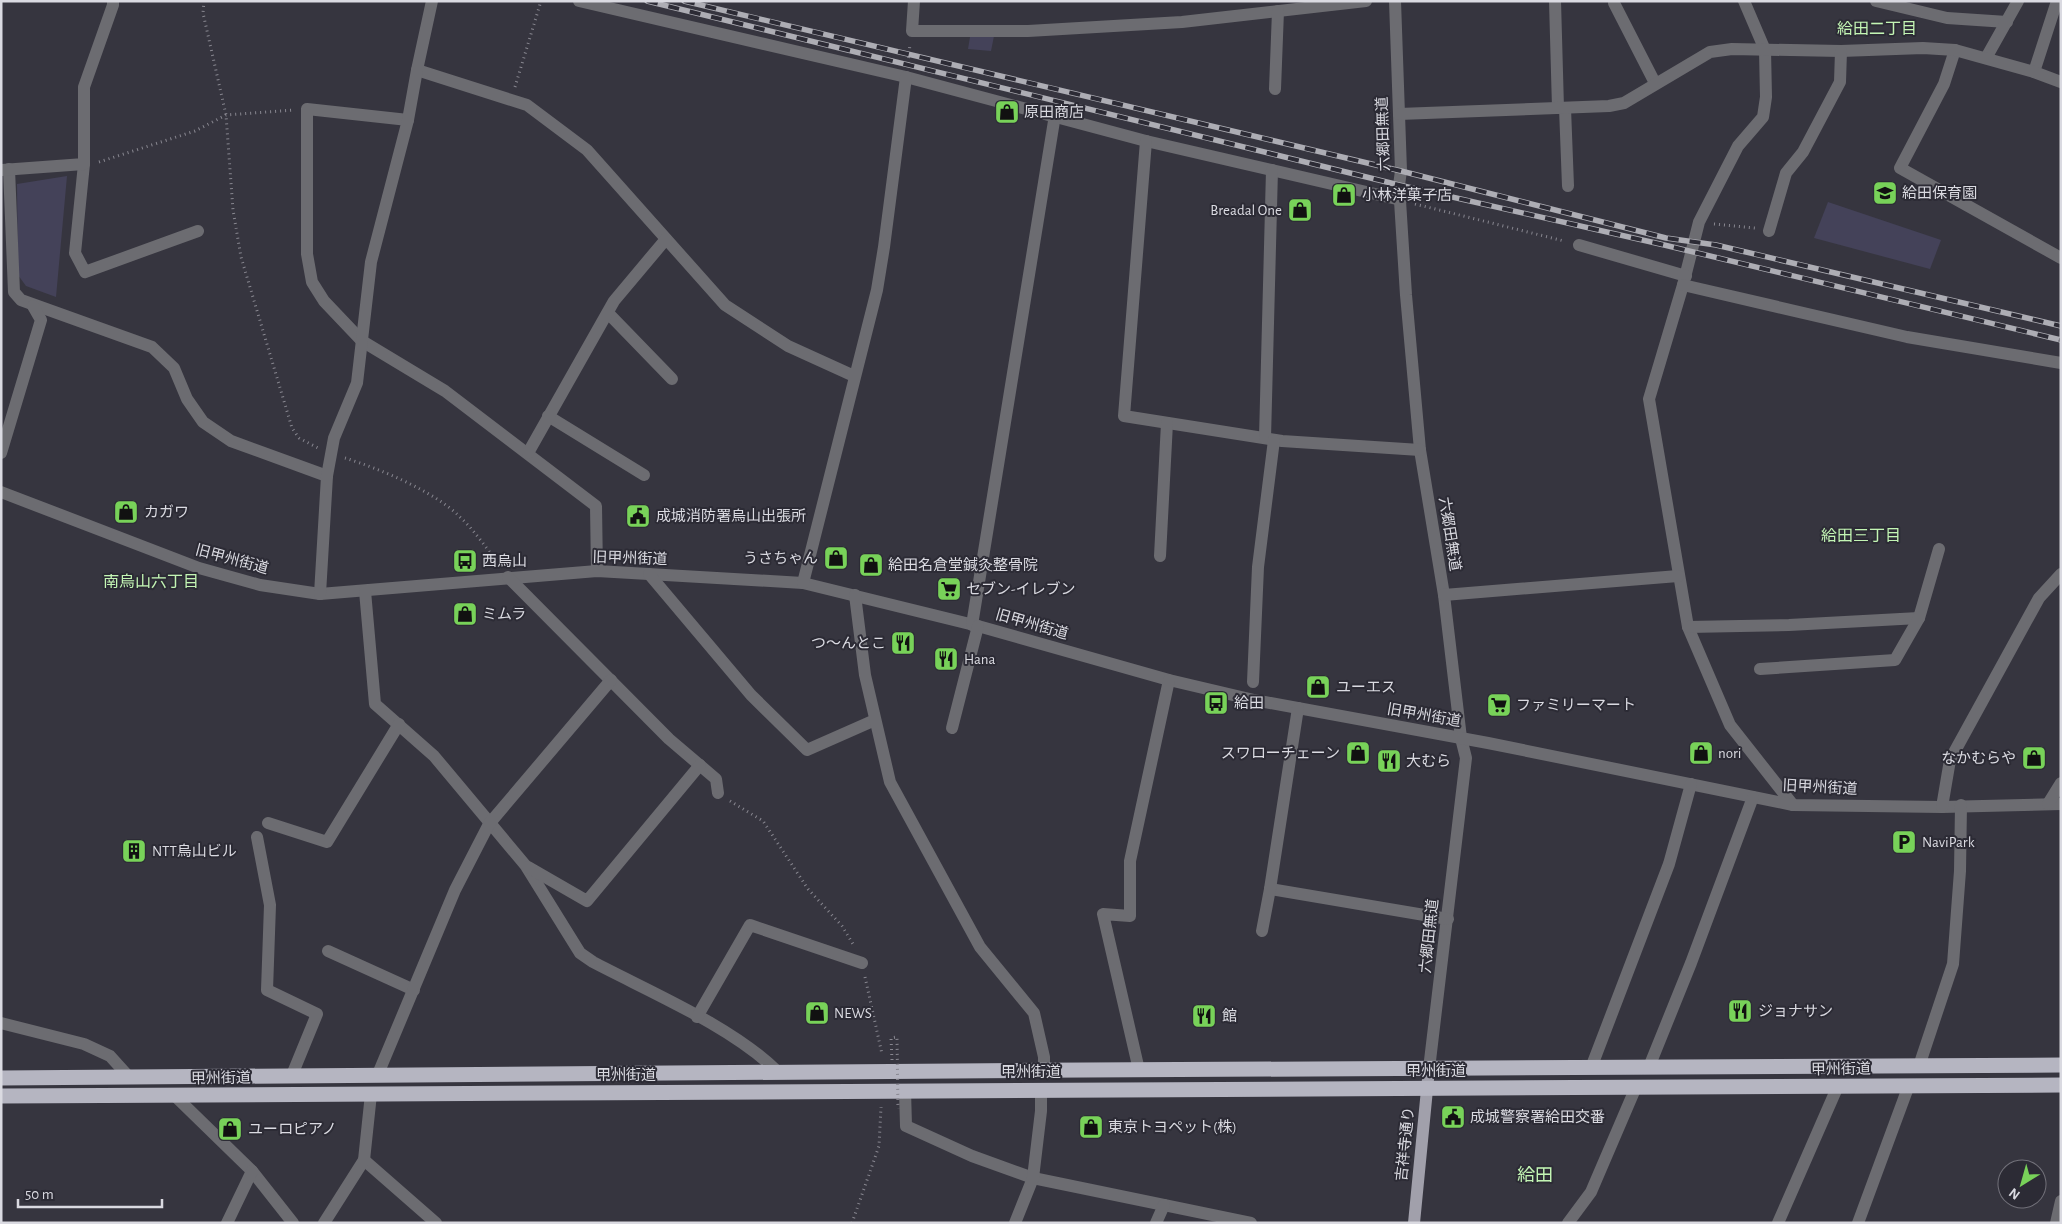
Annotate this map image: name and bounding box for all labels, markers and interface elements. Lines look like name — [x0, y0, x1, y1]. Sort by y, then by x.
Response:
district label: 給田二丁目 — [1837, 20, 1917, 37]
street label: 六郷田無道 — [1374, 96, 1392, 172]
shop icon: 原田商店 — [994, 99, 1020, 125]
place label: 原田商店 — [1024, 104, 1084, 120]
school or university icon: 給田保育園 — [1872, 180, 1898, 206]
shop icon: 小林洋菓子店 — [1331, 182, 1357, 208]
place label: 給田保育園 — [1902, 184, 1977, 201]
place label: 小林洋菓子店 — [1362, 187, 1452, 203]
shop icon: Breadal One — [1287, 197, 1313, 223]
place label: Breadal One — [1210, 203, 1282, 218]
street label: 六郷田無道 — [1436, 496, 1464, 572]
shop icon: カガワ — [113, 499, 139, 525]
public building icon: 成城消防署烏山出張所 — [625, 503, 651, 529]
place label: カガワ — [144, 504, 189, 520]
place label: 成城消防署烏山出張所 — [656, 508, 806, 524]
district label: 給田三丁目 — [1821, 527, 1901, 544]
street label: 旧甲州街道 — [194, 541, 271, 576]
shop icon: うさちゃん — [823, 545, 849, 571]
bus stop icon: 西烏山 — [452, 548, 478, 574]
street label: 旧甲州街道 — [592, 548, 668, 567]
place label: うさちゃん — [743, 550, 818, 566]
shop icon: 給田名倉堂鍼灸整骨院 — [858, 552, 884, 578]
place label: 西烏山 — [482, 553, 527, 569]
place label: 給田名倉堂鍼灸整骨院 — [888, 556, 1038, 573]
district label: 南烏山六丁目 — [103, 573, 199, 590]
supermarket icon: セブン-イレブン — [936, 576, 962, 602]
place label: セブン-イレブン — [966, 581, 1076, 597]
shop icon: ミムラ — [452, 601, 478, 627]
street label: 旧甲州街道 — [994, 605, 1071, 642]
place label: ミムラ — [482, 607, 526, 622]
restaurant icon: つ～んとこ — [890, 630, 916, 656]
place label: つ～んとこ — [811, 636, 886, 651]
restaurant icon: Hana — [933, 646, 959, 672]
place label: Hana — [964, 652, 995, 667]
shop icon: ユーエス — [1305, 674, 1331, 700]
place label: ユーエス — [1336, 680, 1396, 695]
bus stop icon: 給田 — [1203, 690, 1229, 716]
supermarket icon: ファミリーマート — [1486, 692, 1512, 718]
place label: 給田 — [1234, 694, 1264, 711]
place label: ファミリーマート — [1516, 698, 1636, 713]
street label: 旧甲州街道 — [1386, 700, 1463, 729]
shop icon: スワローチェーン — [1345, 740, 1371, 766]
shop icon: nori — [1688, 740, 1714, 766]
shop icon: なかむらや — [2021, 745, 2047, 771]
place label: スワローチェーン — [1221, 746, 1340, 761]
place label: nori — [1718, 746, 1741, 761]
restaurant icon: 大むら — [1376, 748, 1402, 774]
place label: なかむらや — [1941, 750, 2016, 766]
place label: 大むら — [1406, 753, 1451, 769]
street label: 旧甲州街道 — [1782, 776, 1858, 797]
parking icon: NaviPark — [1891, 829, 1917, 855]
place label: NaviPark — [1922, 835, 1975, 850]
building icon: NTT烏山ビル — [121, 838, 147, 864]
place label: NTT烏山ビル — [152, 843, 237, 859]
street label: 六郷田無道 — [1417, 898, 1441, 974]
restaurant icon: ジョナサン — [1727, 998, 1753, 1024]
shop icon: NEWS — [804, 1000, 830, 1026]
restaurant icon: 館 — [1191, 1003, 1217, 1029]
place label: ジョナサン — [1758, 1004, 1833, 1019]
place label: NEWS — [834, 1006, 872, 1021]
place label: 館 — [1222, 1008, 1237, 1024]
street label: 甲州街道 — [1811, 1059, 1871, 1078]
street label: 甲州街道 — [1406, 1062, 1466, 1079]
street label: 甲州街道 — [1001, 1063, 1061, 1080]
street label: 甲州街道 — [596, 1066, 656, 1083]
street label: 甲州街道 — [191, 1068, 251, 1087]
public building icon: 成城警察署給田交番 — [1440, 1104, 1466, 1130]
street label: 吉祥寺通り — [1393, 1106, 1417, 1182]
place label: 成城警察署給田交番 — [1470, 1108, 1605, 1125]
shop icon: 東京トヨペット(株) — [1078, 1114, 1104, 1140]
shop icon: ユーロピアノ — [217, 1116, 243, 1142]
place label: 東京トヨペット(株) — [1108, 1119, 1237, 1135]
place label: ユーロピアノ — [248, 1122, 337, 1137]
north arrow — [1997, 1159, 2047, 1209]
district label: 給田 — [1517, 1165, 1553, 1185]
scale bar — [18, 1176, 161, 1208]
text: N — [2007, 1185, 2023, 1202]
text: 50 m — [25, 1187, 54, 1202]

